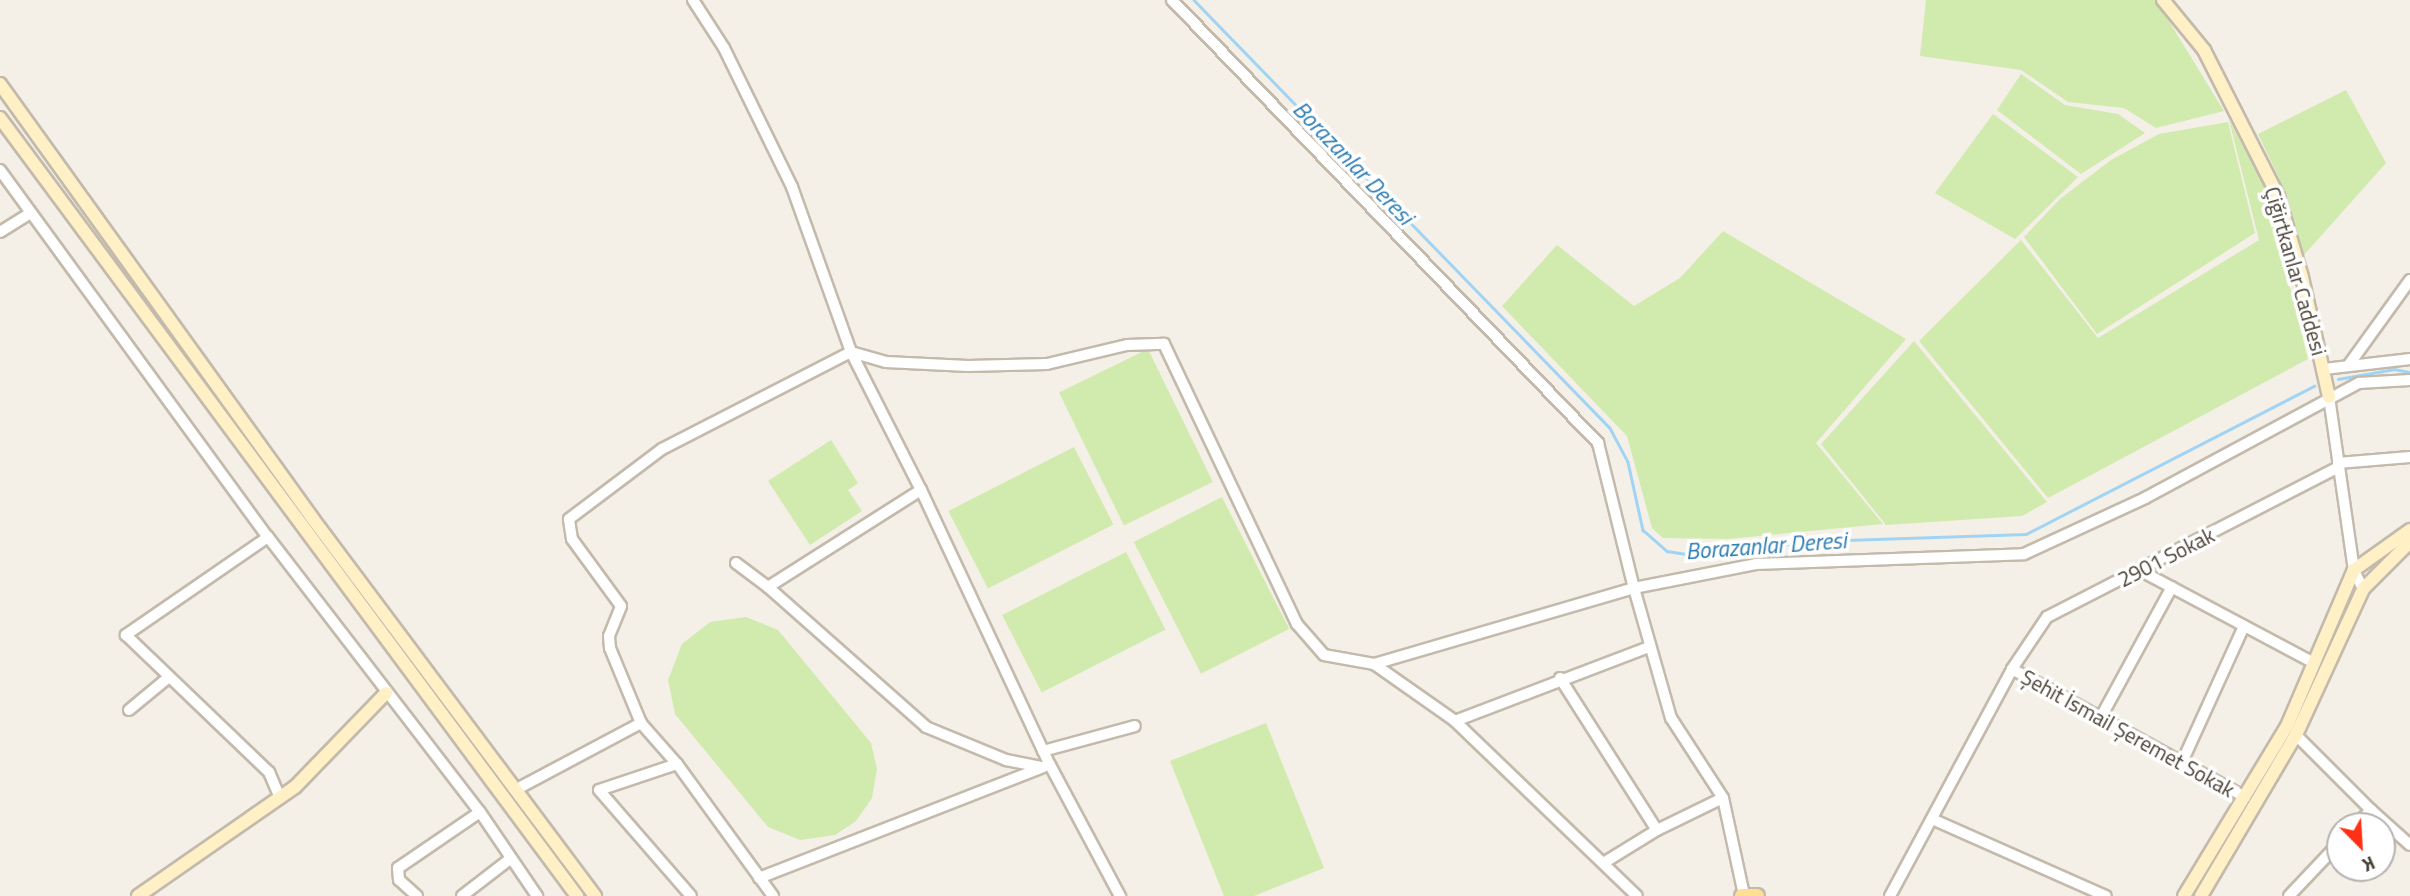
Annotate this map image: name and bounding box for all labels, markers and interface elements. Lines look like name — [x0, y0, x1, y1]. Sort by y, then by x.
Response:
water label: Borazanlar Deresi — [1287, 95, 1419, 231]
street label: Çiğirtkanlar Caddesi — [2260, 184, 2332, 358]
street label: 2901 Sokak — [2114, 522, 2218, 592]
water label: Borazanlar Deresi — [1685, 527, 1847, 565]
street label: Şehit İsmail Şeremet Sokak — [2017, 664, 2239, 802]
north arrow — [2326, 812, 2396, 882]
text: K — [2358, 849, 2380, 880]

